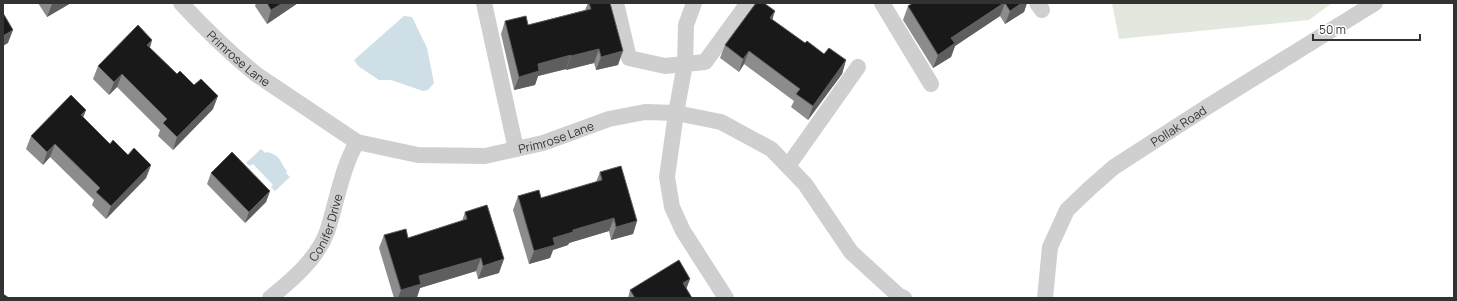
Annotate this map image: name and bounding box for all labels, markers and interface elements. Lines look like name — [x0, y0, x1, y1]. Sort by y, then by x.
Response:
scale bar — [1313, 16, 1420, 42]
text: 50 m — [1319, 21, 1346, 38]
street label: Primrose Lane — [203, 26, 274, 90]
street label: Pollak Road — [1147, 101, 1209, 150]
street label: Primrose Lane — [517, 117, 596, 157]
street label: Conifer Drive — [304, 192, 346, 265]

